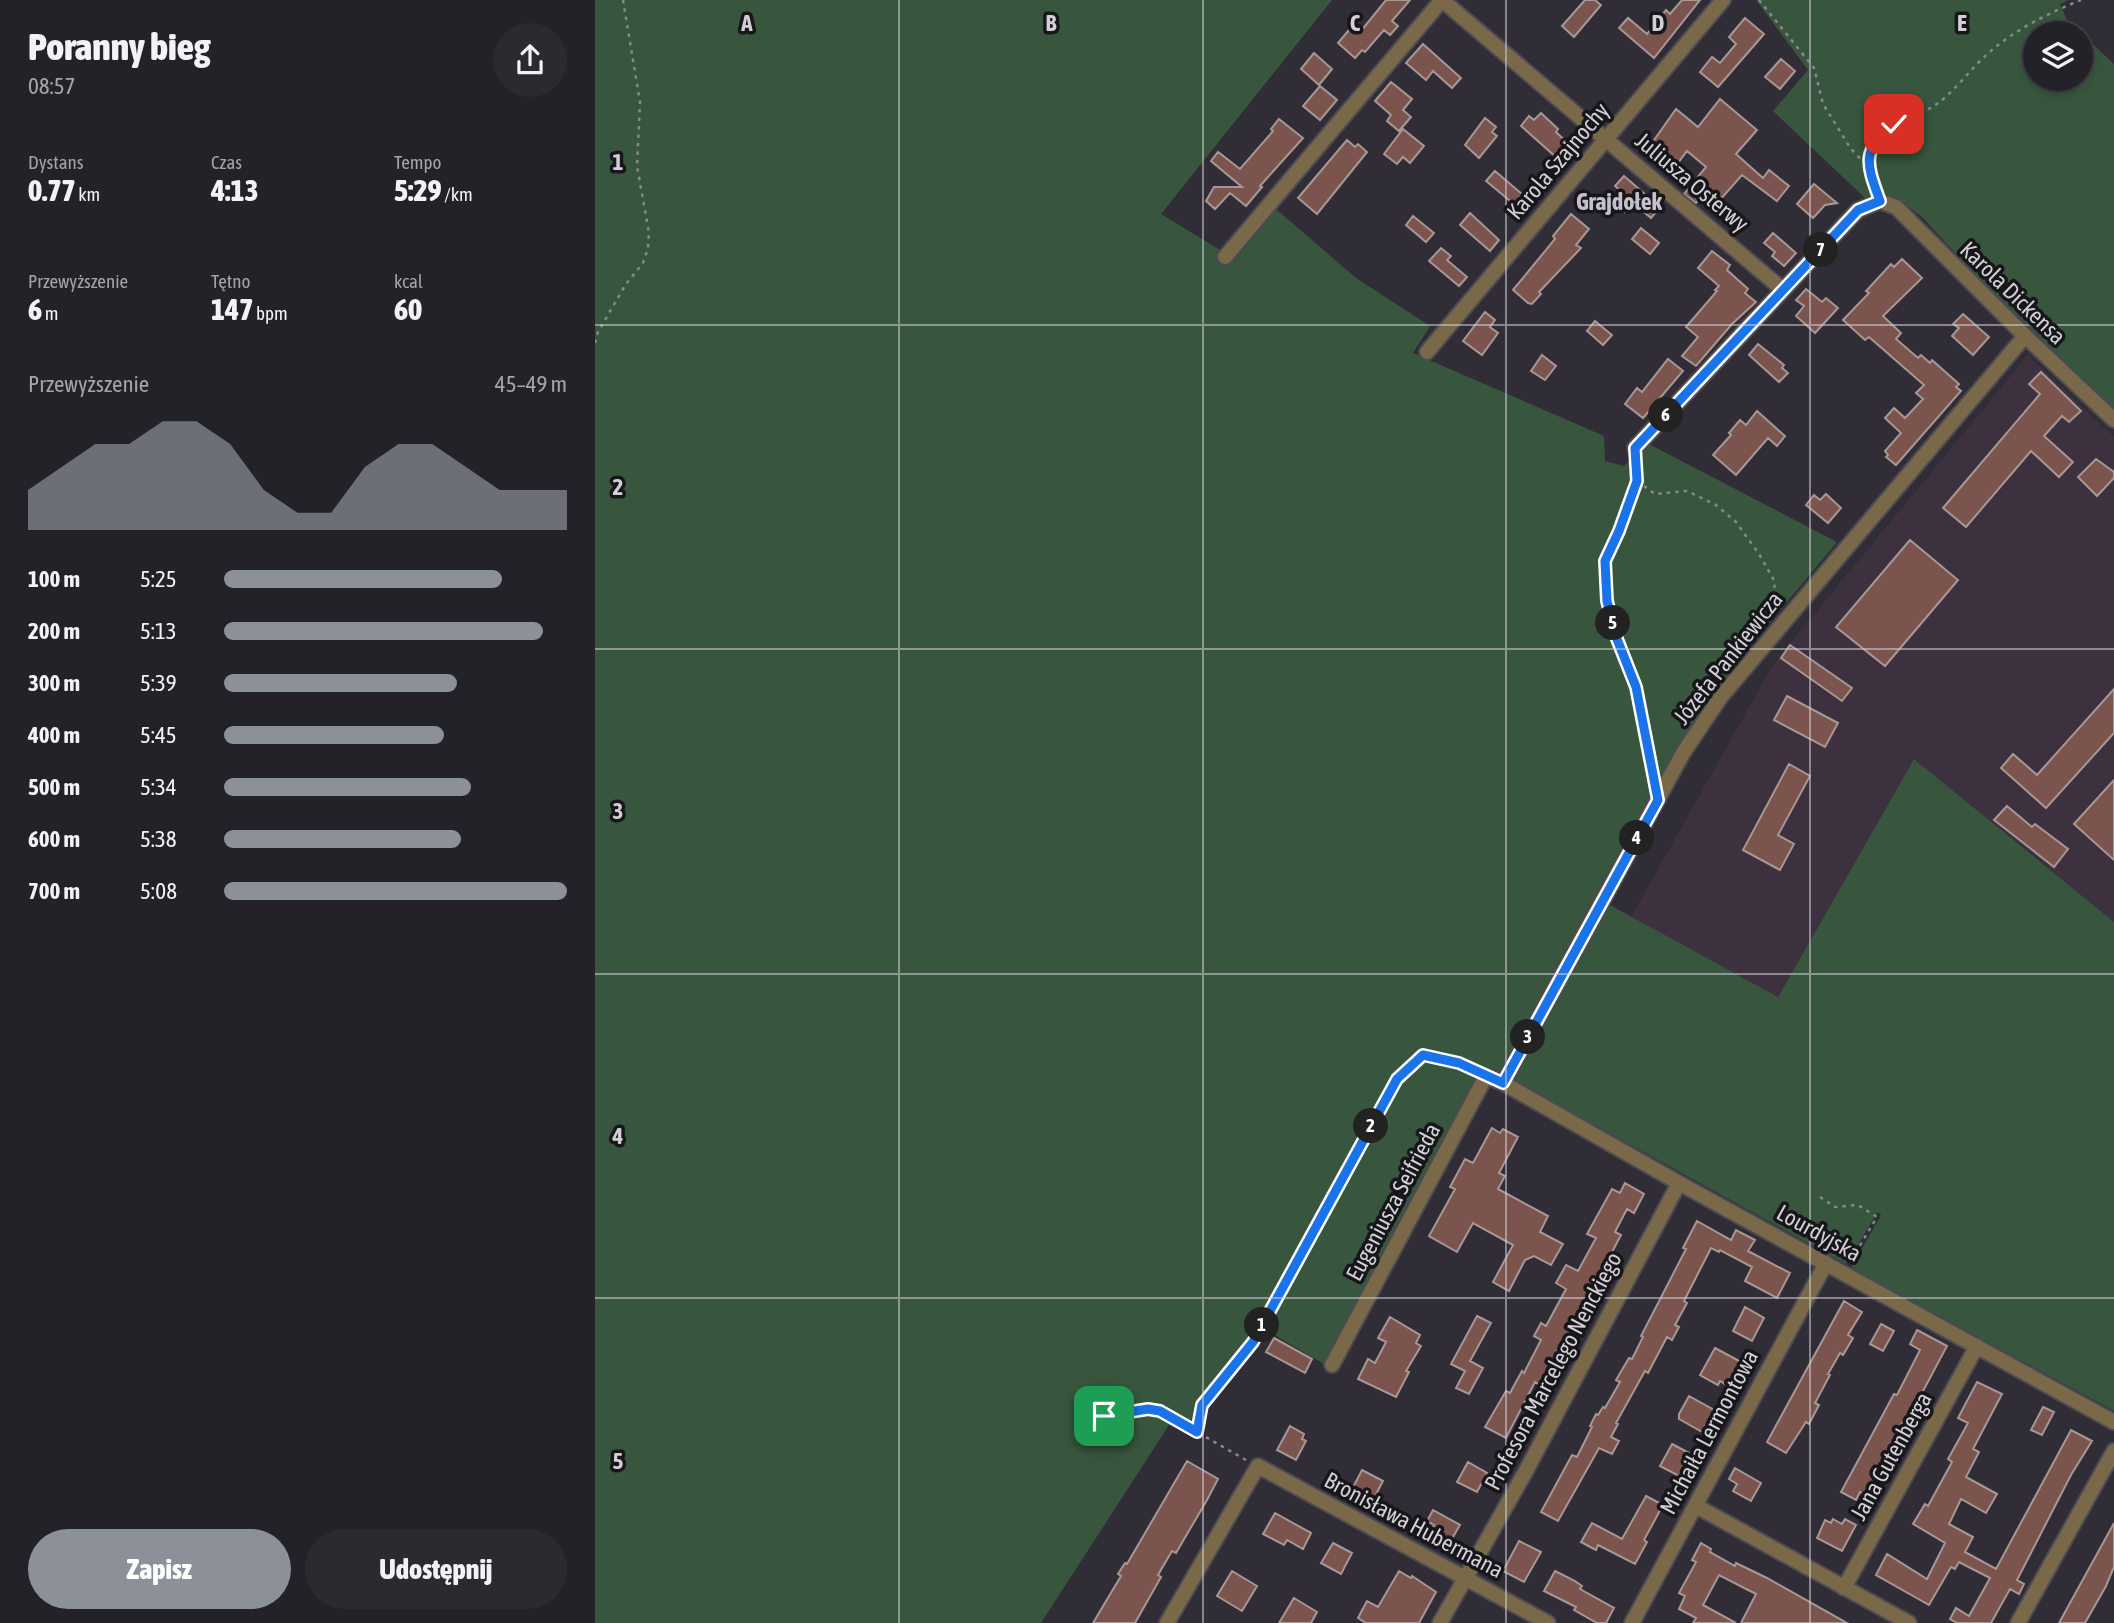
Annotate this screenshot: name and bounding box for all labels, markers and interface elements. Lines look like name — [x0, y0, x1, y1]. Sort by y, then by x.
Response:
text: A — [740, 10, 753, 36]
text: B — [1046, 10, 1057, 36]
text: C — [1350, 10, 1361, 36]
text: D — [1652, 10, 1665, 36]
text: E — [1957, 10, 1967, 36]
map controls — [2023, 21, 2093, 91]
button: layers — [2023, 21, 2093, 91]
button: share — [493, 23, 567, 97]
text: Poranny bieg — [28, 25, 210, 68]
text: 08:57 — [28, 73, 75, 99]
pin — [1864, 94, 1924, 154]
street label: Karola Szajnochy — [1502, 97, 1614, 225]
icon: check — [1875, 105, 1913, 143]
street label: Juliusza Osterwy — [1630, 127, 1754, 237]
text: 1 — [613, 149, 624, 175]
text: Dystans — [28, 151, 83, 173]
text: Czas — [211, 151, 242, 173]
text: Tempo — [394, 151, 441, 173]
text: 0.77 — [28, 173, 76, 207]
text: 4:13 — [211, 173, 259, 207]
text: 5:29 — [394, 173, 442, 207]
text: km — [76, 183, 100, 205]
text: /km — [442, 183, 473, 205]
district label: Grajdołek — [1576, 188, 1663, 215]
pin: 7 — [1803, 232, 1839, 268]
street label: Karola Dickensa — [1955, 236, 2071, 350]
text: 7 — [1816, 238, 1825, 260]
text: Przewyższenie — [28, 270, 128, 292]
text: Tętno — [211, 270, 250, 292]
text: kcal — [394, 270, 423, 292]
text: 6 — [28, 292, 42, 326]
text: 147 — [211, 292, 253, 326]
text: 60 — [394, 292, 422, 326]
text: m — [42, 302, 58, 324]
text: bpm — [253, 302, 288, 324]
text: Przewyższenie — [28, 371, 149, 397]
text: 45–49 m — [495, 371, 567, 397]
pin: 6 — [1649, 398, 1683, 432]
text: 6 — [1661, 403, 1670, 425]
text: 2 — [613, 474, 623, 500]
text: 100 m — [28, 566, 80, 592]
text: 5:25 — [140, 566, 177, 592]
street label: Józefa Pankiewicza — [1668, 587, 1788, 729]
pin: 5 — [1595, 606, 1631, 640]
text: 5 — [1608, 611, 1617, 633]
text: 200 m — [28, 618, 80, 644]
text: 5:13 — [140, 618, 177, 644]
text: 300 m — [28, 670, 80, 696]
text: 5:39 — [140, 670, 177, 696]
text: 400 m — [28, 722, 80, 748]
text: 5:45 — [140, 722, 177, 748]
text: 500 m — [28, 774, 80, 800]
text: 5:34 — [140, 774, 177, 800]
text: 3 — [613, 798, 623, 824]
pin: 4 — [1619, 820, 1655, 856]
text: 600 m — [28, 826, 80, 852]
text: 5:38 — [140, 826, 177, 852]
text: 4 — [1632, 826, 1641, 848]
text: 700 m — [28, 878, 80, 904]
text: 5:08 — [140, 878, 177, 904]
pin: 3 — [1511, 1020, 1545, 1054]
text: 3 — [1523, 1025, 1532, 1047]
pin: 2 — [1353, 1108, 1389, 1144]
text: 2 — [1366, 1114, 1375, 1136]
street label: Eugeniusza Seifrieda — [1341, 1119, 1445, 1285]
text: 4 — [612, 1123, 624, 1149]
street label: Lourdyjska — [1772, 1199, 1866, 1267]
street label: Profesora Marcelego Nenckiego — [1479, 1248, 1627, 1494]
pin: 1 — [1245, 1308, 1279, 1342]
text: 1 — [1257, 1313, 1266, 1335]
street label: Michaiła Lermontowa — [1655, 1345, 1763, 1519]
pin — [1074, 1386, 1134, 1446]
street label: Jana Gutenberga — [1845, 1388, 1937, 1524]
icon: arrive — [1085, 1397, 1123, 1435]
text: 5 — [613, 1448, 624, 1474]
street label: Bronisława Hubermana — [1320, 1467, 1508, 1583]
button: Zapisz — [28, 1529, 291, 1609]
button: Udostępnij — [305, 1529, 567, 1609]

